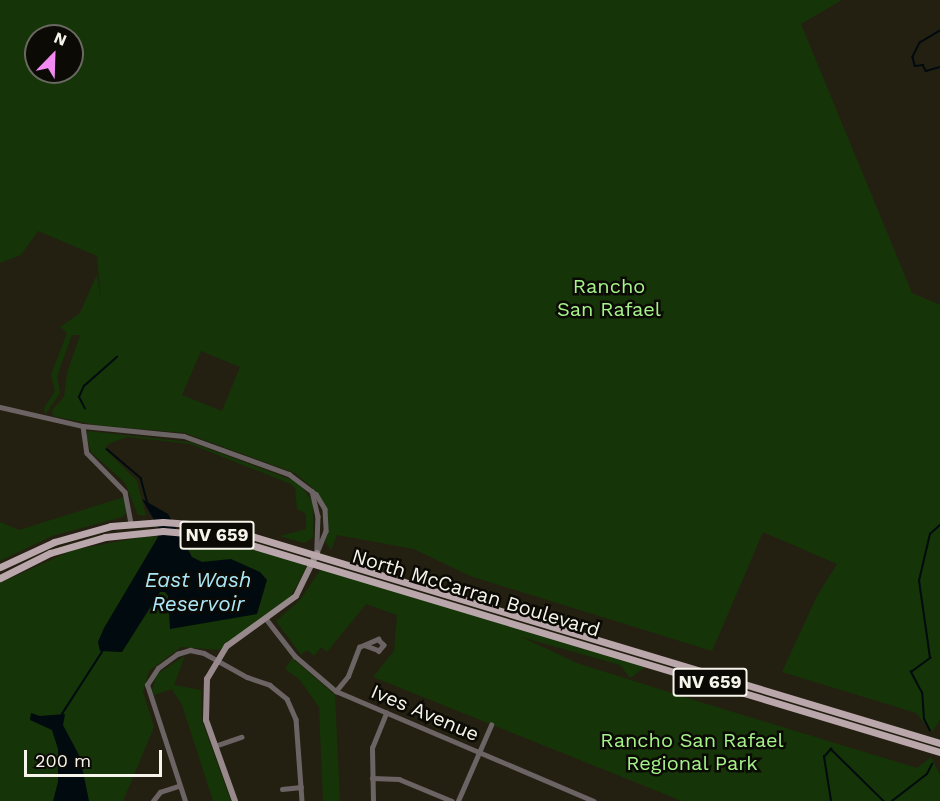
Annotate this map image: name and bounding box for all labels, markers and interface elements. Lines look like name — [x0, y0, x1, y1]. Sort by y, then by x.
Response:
north arrow — [24, 24, 84, 84]
text: N — [51, 28, 70, 50]
park label: Rancho San Rafael — [557, 275, 661, 322]
road number: NV 659 — [178, 520, 256, 550]
street label: North McCarran Boulevard — [349, 544, 603, 642]
water label: East Wash Reservoir — [144, 567, 252, 617]
road number: NV 659 — [671, 667, 749, 697]
street label: Ives Avenue — [367, 679, 483, 747]
park label: Rancho San Rafael Regional Park — [600, 728, 784, 775]
scale bar — [27, 738, 165, 776]
text: 200 m — [35, 750, 91, 771]

